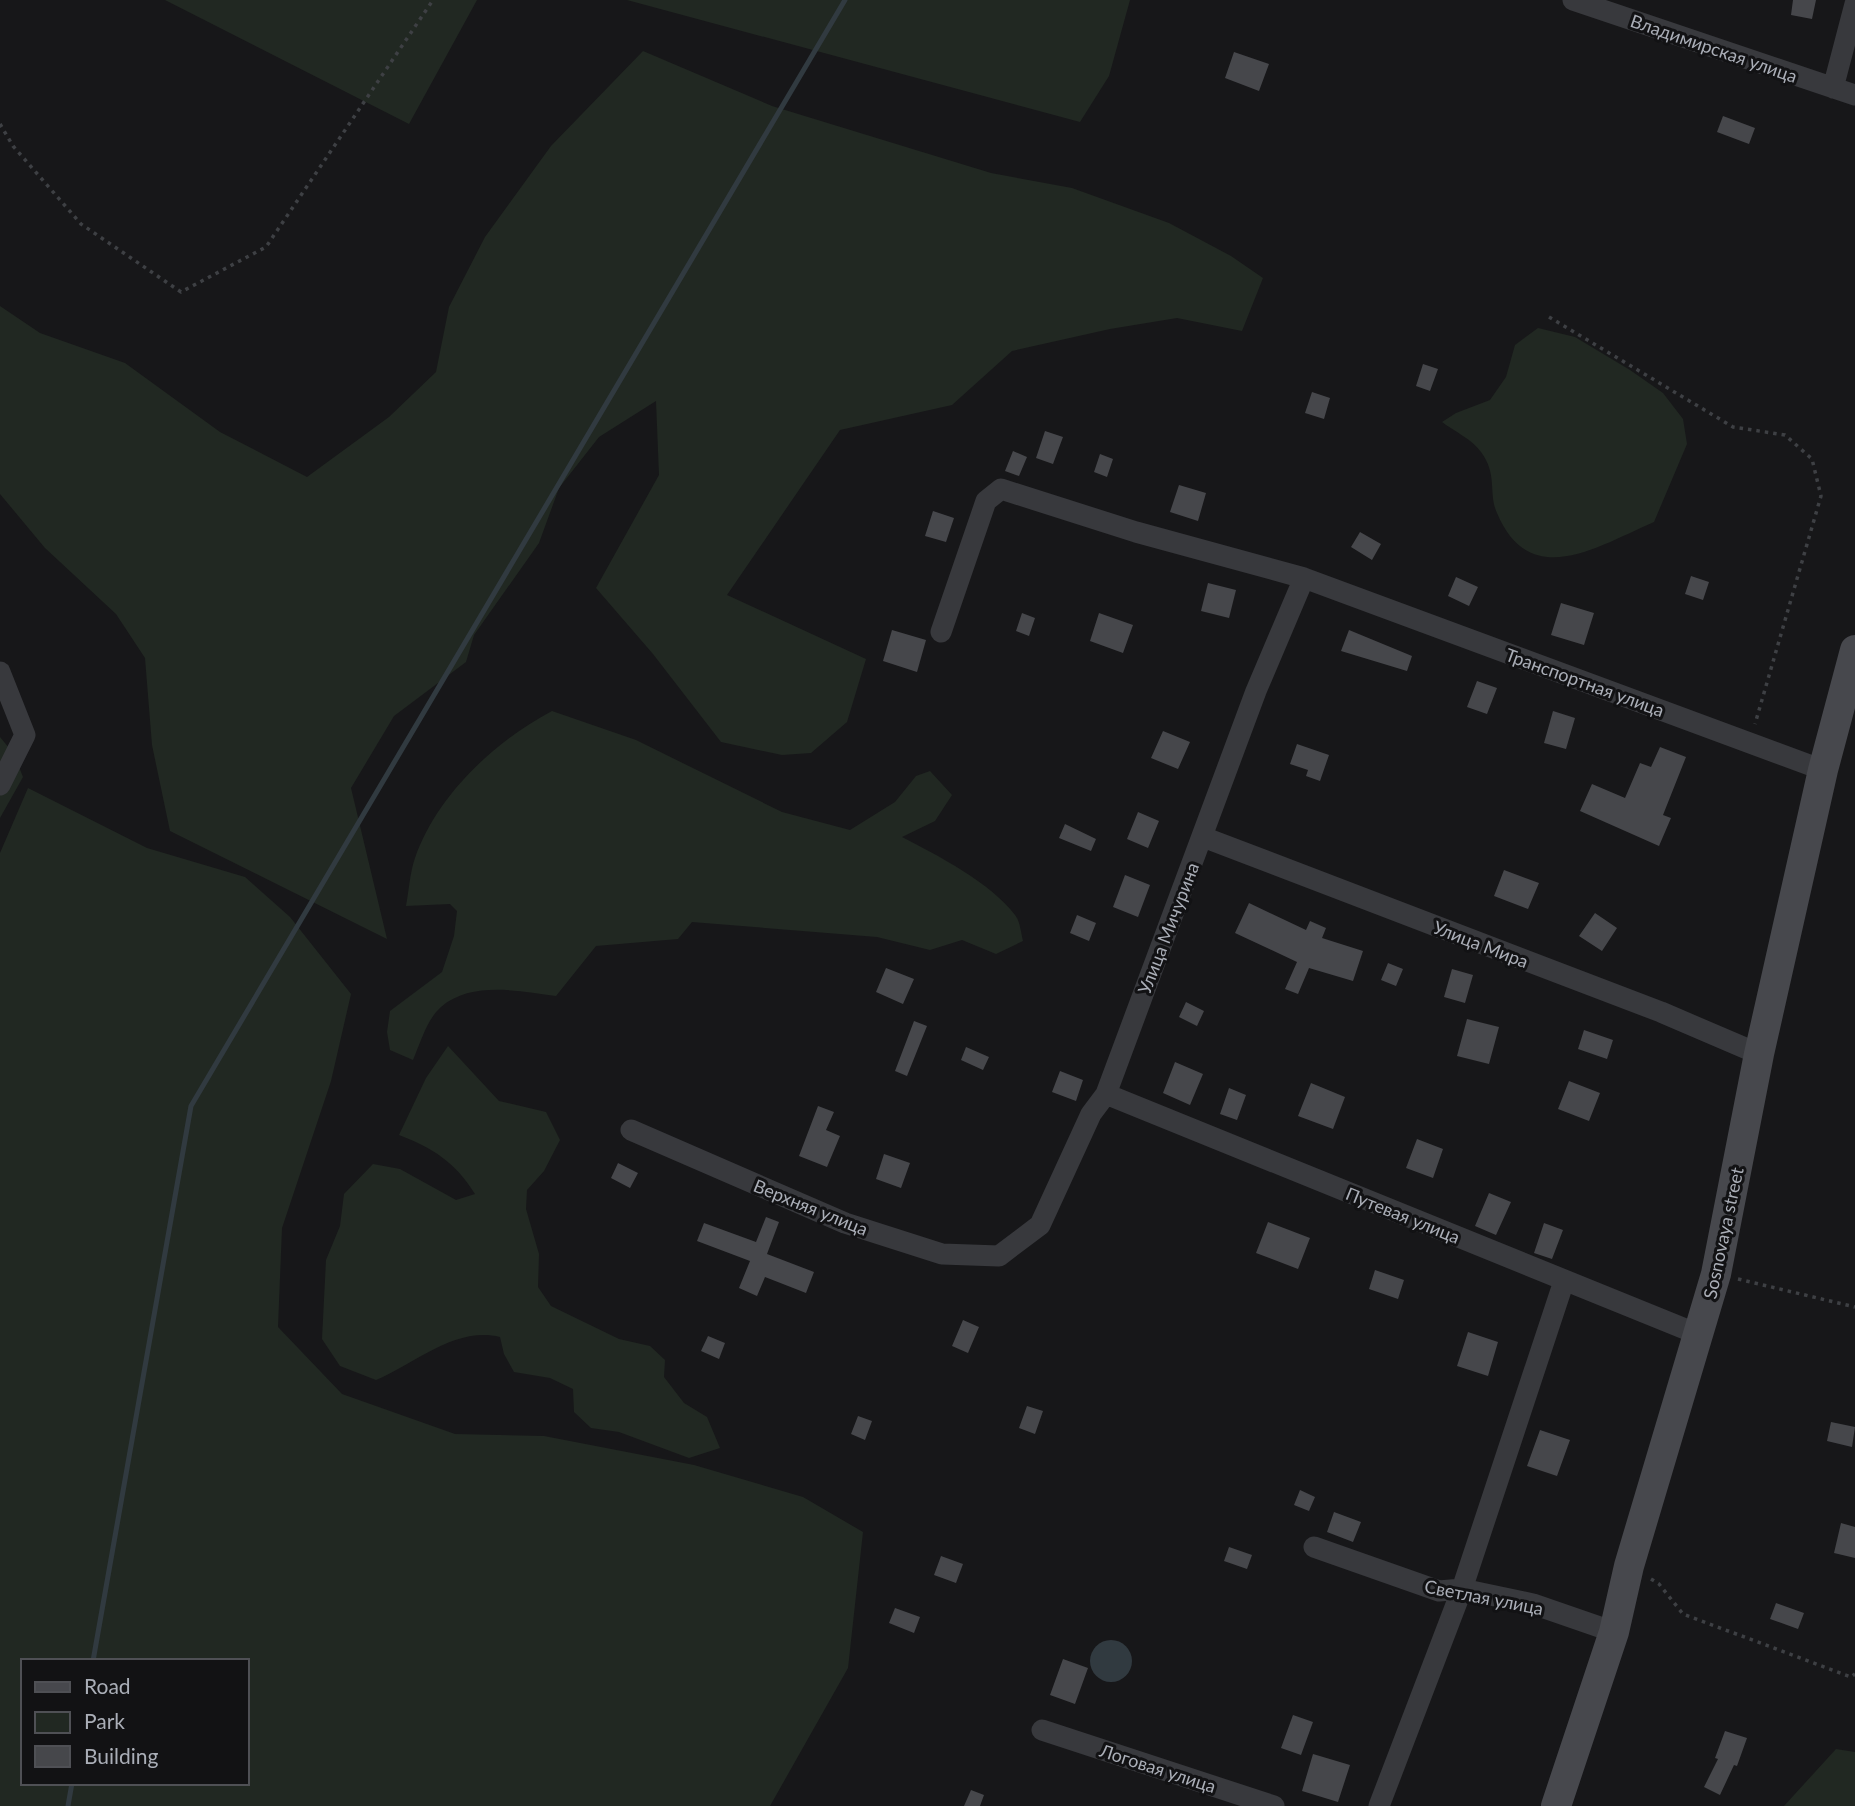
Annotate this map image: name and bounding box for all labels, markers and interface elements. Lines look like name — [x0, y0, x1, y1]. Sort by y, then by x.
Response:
street label: Владимирская улица — [1628, 9, 1800, 87]
street label: Транспортная улица — [1503, 643, 1667, 721]
street label: Улица Мичурина — [1133, 859, 1203, 997]
street label: Улица Мира — [1430, 916, 1532, 972]
street label: Sosnovaya street — [1698, 1165, 1748, 1301]
street label: Верхняя улица — [751, 1174, 871, 1240]
street label: Путевая улица — [1343, 1182, 1463, 1248]
street label: Светлая улица — [1423, 1575, 1545, 1619]
legend — [21, 1659, 248, 1785]
text: Road — [84, 1673, 131, 1698]
text: Park — [84, 1708, 125, 1733]
street label: Логовая улица — [1096, 1739, 1219, 1797]
text: Building — [84, 1743, 159, 1768]

